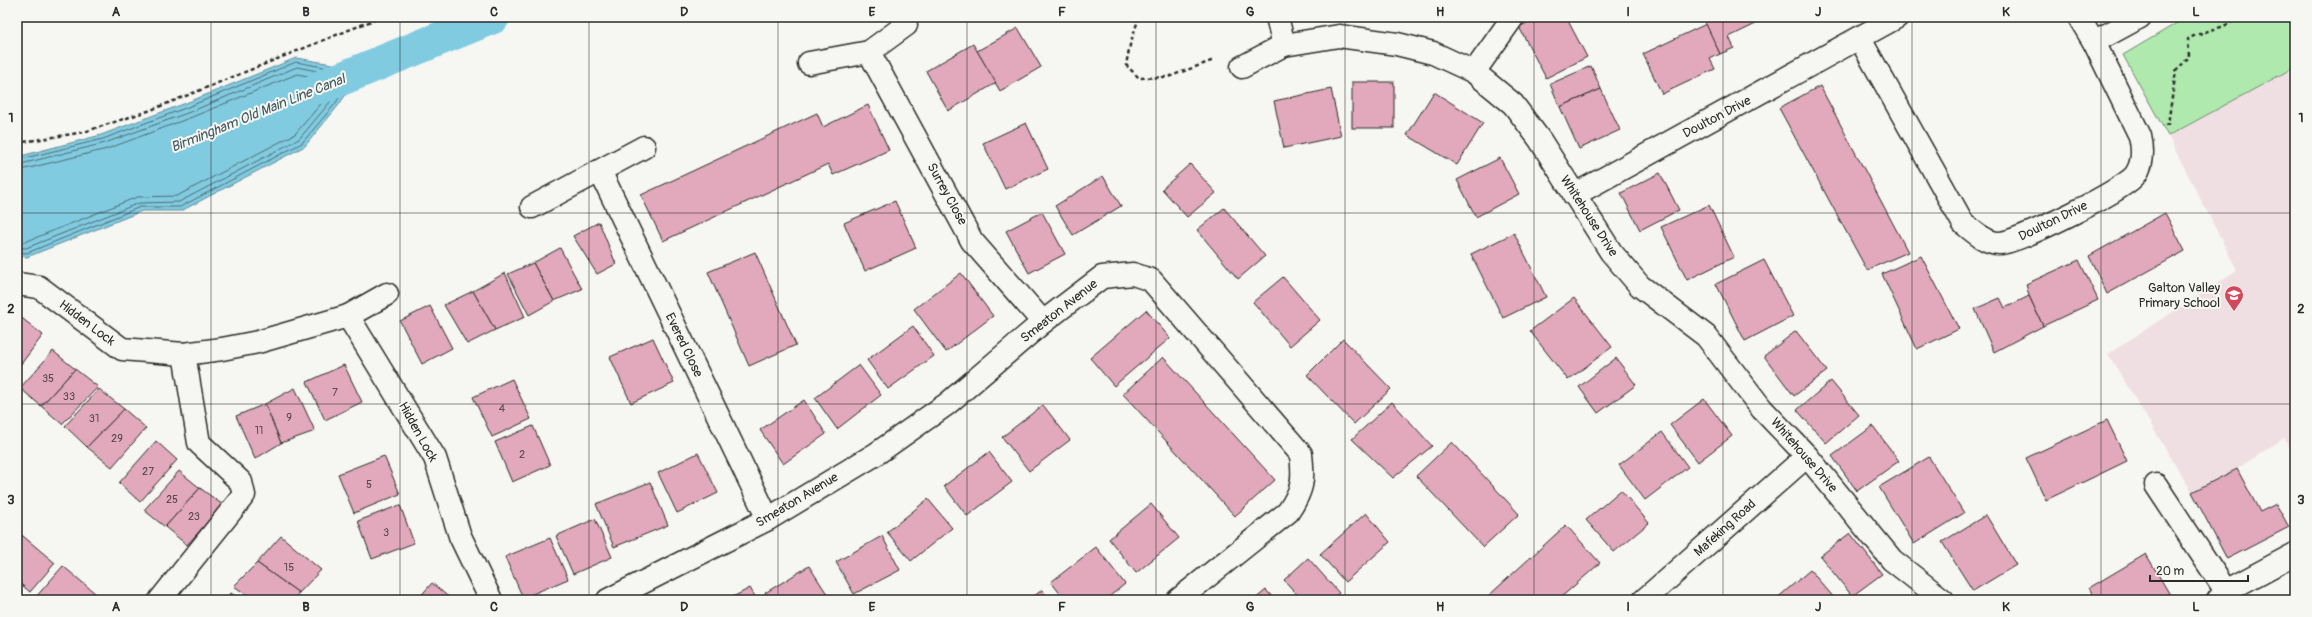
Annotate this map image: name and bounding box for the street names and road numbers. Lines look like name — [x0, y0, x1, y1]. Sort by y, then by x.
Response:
street label: Doulton Drive — [1680, 92, 1754, 142]
street label: Surrey Close — [923, 160, 971, 228]
street label: Whitehouse Drive — [1557, 172, 1622, 260]
street label: Doulton Drive — [2016, 197, 2091, 245]
street label: Smeaton Avenue — [1017, 276, 1101, 346]
street label: Hidden Lock — [56, 297, 119, 350]
street label: Evered Close — [662, 310, 707, 380]
street label: Hidden Lock — [395, 399, 441, 465]
street label: Whitehouse Drive — [1767, 414, 1841, 496]
street label: Smeaton Avenue — [753, 469, 842, 531]
street label: Mafeking Road — [1691, 496, 1759, 560]

